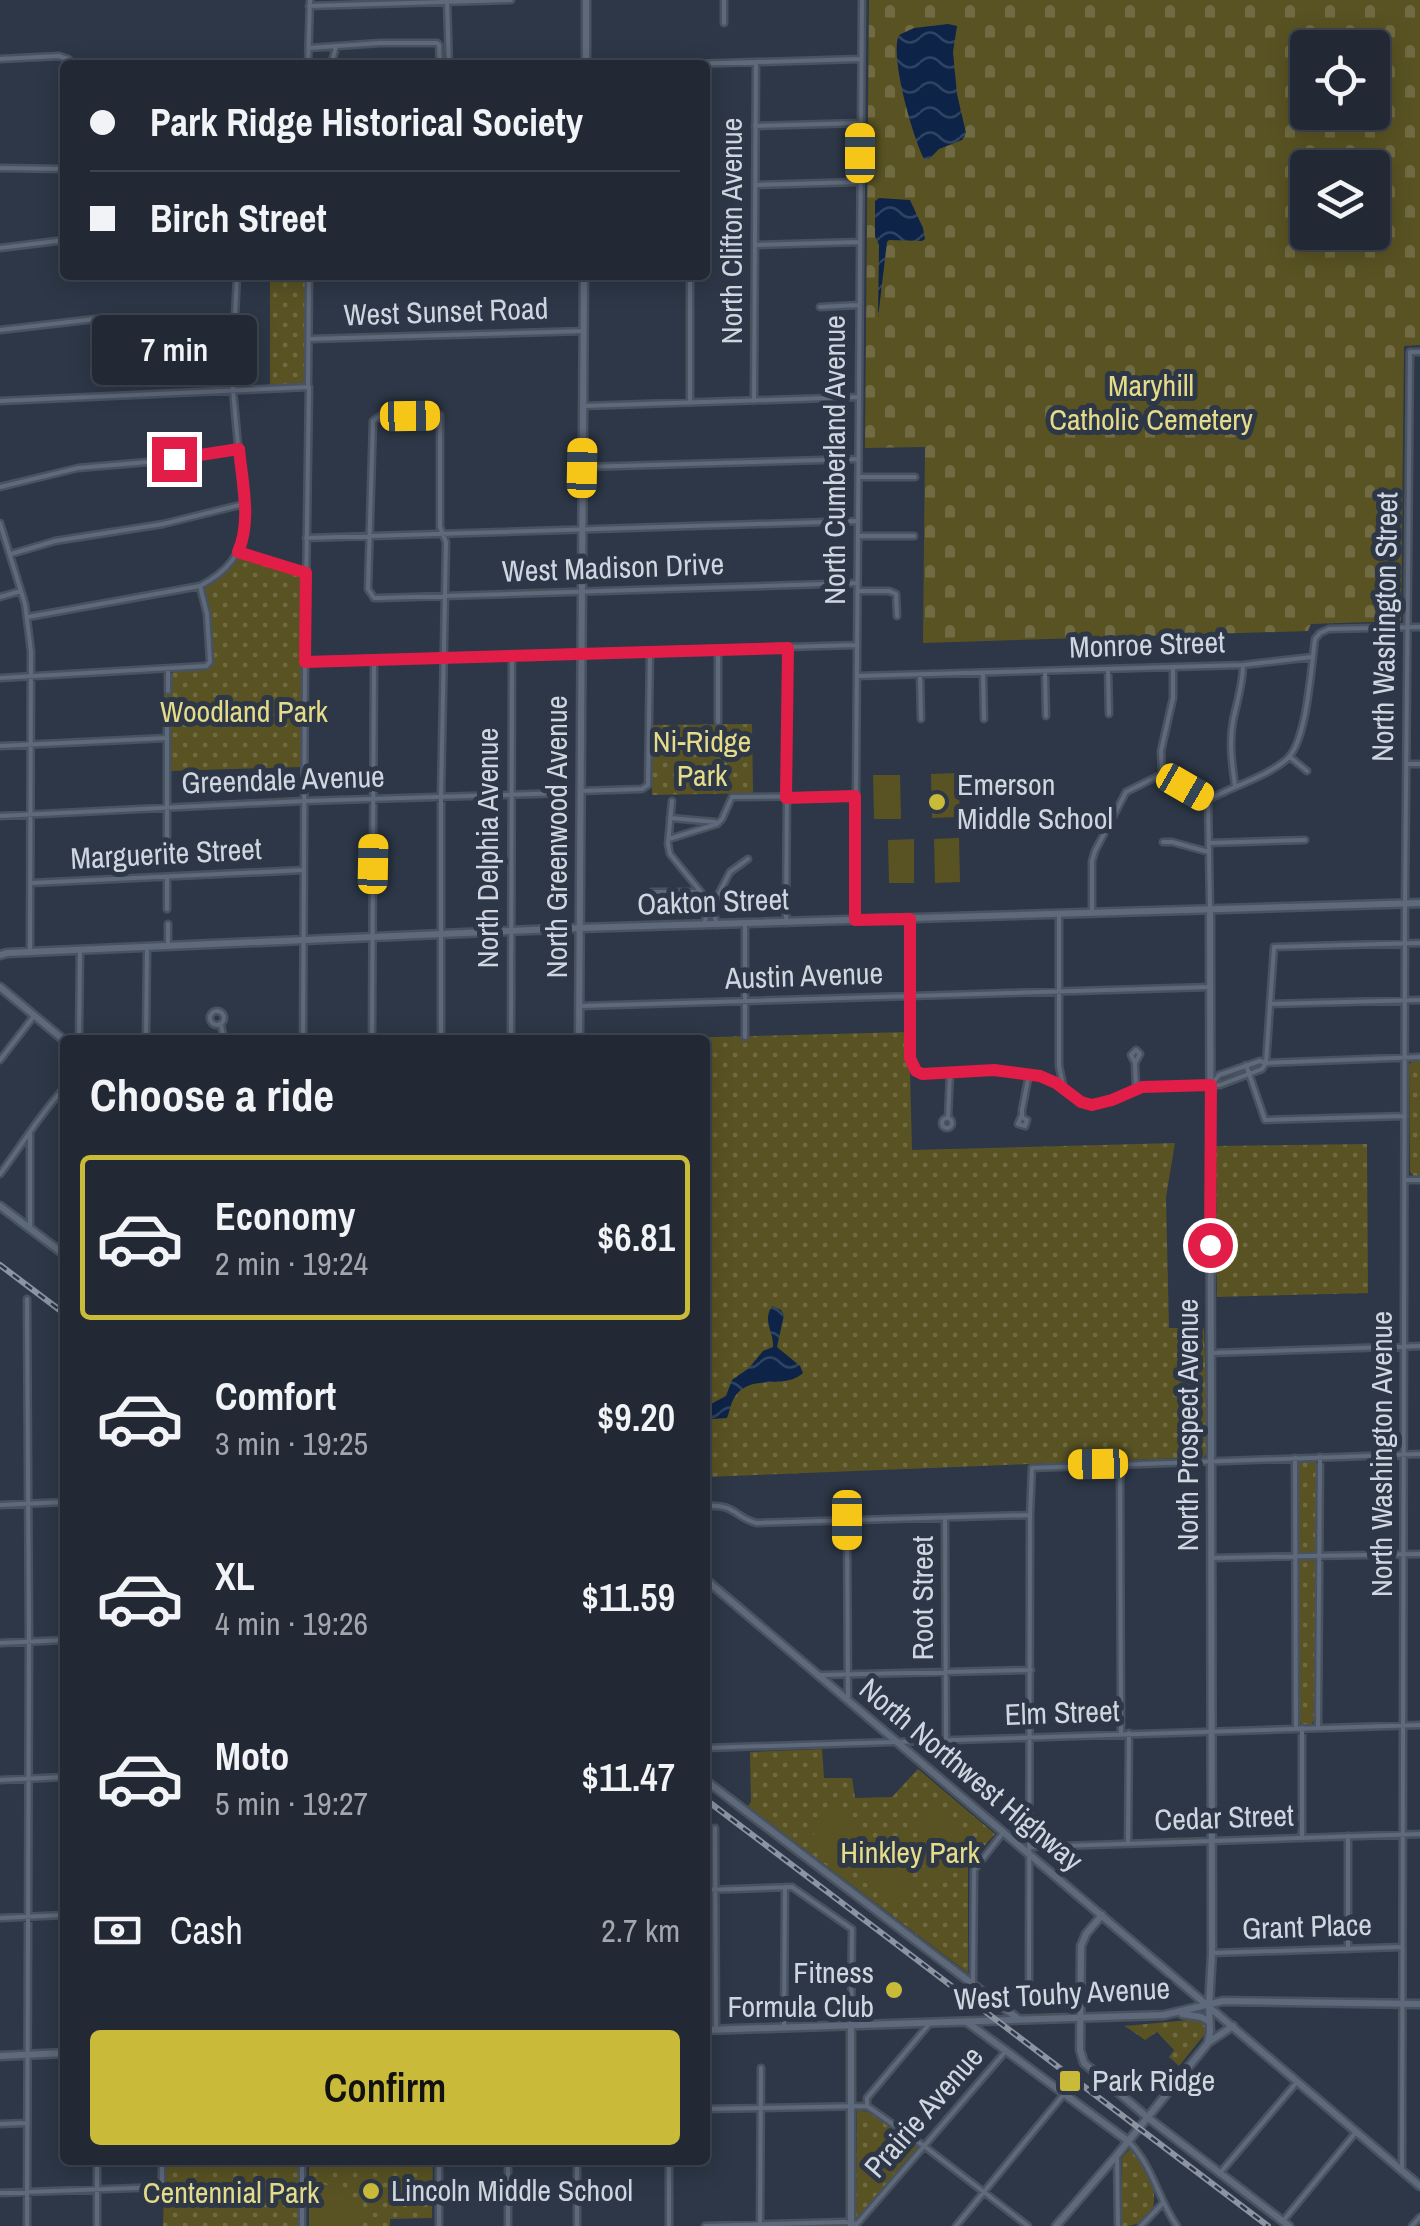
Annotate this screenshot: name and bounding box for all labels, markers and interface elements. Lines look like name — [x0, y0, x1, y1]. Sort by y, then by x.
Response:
map controls — [1290, 30, 1390, 250]
button: locate — [1290, 30, 1390, 130]
text: Park Ridge Historical Society — [150, 97, 583, 148]
street label: North Clifton Avenue — [711, 118, 751, 344]
car — [845, 123, 875, 183]
button: layers — [1290, 150, 1390, 250]
text: Birch Street — [150, 193, 327, 244]
street label: West Sunset Road — [343, 287, 549, 335]
callout: 7 min — [91, 314, 256, 384]
street label: North Cumberland Avenue — [814, 315, 854, 605]
text: 7 min — [141, 328, 208, 371]
park label: Maryhill Catholic Cemetery — [1049, 365, 1254, 439]
car — [380, 400, 440, 432]
route end — [152, 437, 197, 482]
car — [566, 438, 598, 498]
street label: North Washington Street — [1362, 492, 1406, 762]
street label: West Madison Drive — [501, 543, 725, 591]
street label: Monroe Street — [1068, 621, 1226, 667]
park label: Woodland Park — [160, 691, 329, 731]
street label: North Greenwood Avenue — [536, 696, 576, 978]
park label: Ni-Ridge Park — [653, 721, 751, 795]
street label: North Delphia Avenue — [467, 728, 507, 968]
street label: Greendale Avenue — [181, 755, 385, 803]
car — [1152, 759, 1218, 815]
place label: Emerson Middle School — [957, 764, 1113, 838]
marker: Emerson Middle School — [926, 791, 948, 813]
street label: Marguerite Street — [69, 828, 263, 878]
car — [357, 834, 389, 894]
street label: Oakton Street — [636, 878, 790, 924]
street label: Austin Avenue — [723, 952, 884, 998]
text: Choose a ride — [90, 1064, 334, 1125]
text: Economy — [215, 1191, 355, 1242]
icon: car — [95, 1193, 185, 1283]
text: $6.81 — [597, 1212, 675, 1263]
route start — [1188, 1223, 1233, 1268]
text: 2 min · 19:24 — [215, 1242, 368, 1285]
street label: North Prospect Avenue — [1167, 1299, 1207, 1551]
street label: North Washington Avenue — [1361, 1311, 1401, 1597]
text: Comfort — [215, 1371, 336, 1422]
icon: car — [95, 1373, 185, 1463]
text: $9.20 — [597, 1392, 675, 1443]
text: 3 min · 19:25 — [215, 1422, 368, 1465]
car — [1068, 1448, 1128, 1480]
car — [832, 1490, 862, 1550]
street label: Root Street — [902, 1536, 942, 1660]
text: XL — [215, 1551, 255, 1602]
icon: car — [95, 1553, 185, 1643]
text: $11.59 — [582, 1572, 675, 1623]
text: 4 min · 19:26 — [215, 1602, 368, 1645]
street label: North Northwest Highway — [851, 1669, 1092, 1880]
street label: Elm Street — [1004, 1690, 1120, 1734]
text: Moto — [215, 1731, 289, 1782]
icon: car — [95, 1733, 185, 1823]
text: $11.47 — [582, 1752, 675, 1803]
text: 5 min · 19:27 — [215, 1782, 368, 1825]
street label: Cedar Street — [1154, 1795, 1295, 1839]
park label: Hinkley Park — [840, 1832, 980, 1872]
icon: cash — [90, 1903, 145, 1958]
street label: Grant Place — [1241, 1904, 1373, 1948]
text: Cash — [170, 1905, 243, 1956]
text: 2.7 km — [601, 1909, 680, 1952]
place label: Fitness Formula Club — [728, 1952, 874, 2026]
street label: West Touhy Avenue — [953, 1967, 1171, 2019]
marker: Fitness Formula Club — [883, 1979, 905, 2001]
button: Confirm — [90, 2030, 680, 2145]
street label: Prairie Avenue — [855, 2037, 992, 2186]
place label: Park Ridge — [1092, 2060, 1215, 2100]
marker: Park Ridge — [1057, 2068, 1083, 2094]
place label: Lincoln Middle School — [391, 2170, 633, 2210]
park label: Centennial Park — [143, 2172, 320, 2212]
marker: Lincoln Middle School — [360, 2180, 382, 2202]

